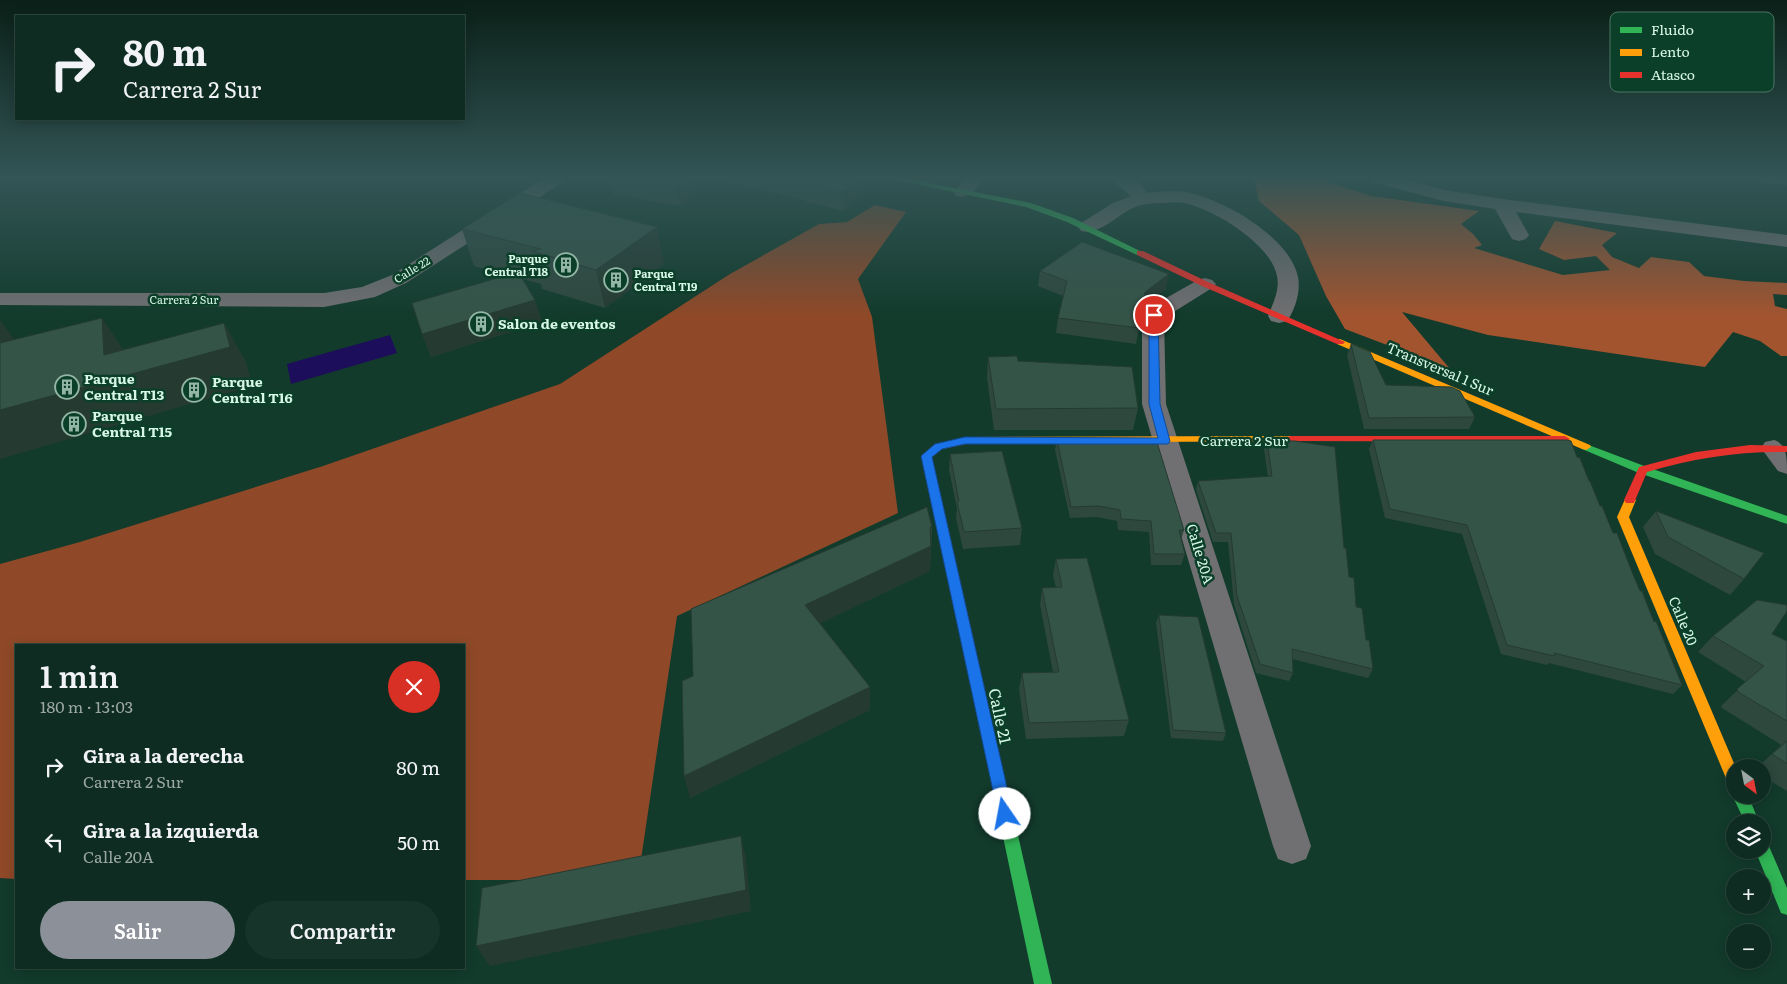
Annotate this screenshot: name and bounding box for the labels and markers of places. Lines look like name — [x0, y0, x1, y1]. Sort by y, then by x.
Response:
place label: Parque Central T18 — [484, 250, 549, 279]
building icon: Parque Central T18 — [553, 252, 579, 278]
place label: Parque Central T19 — [634, 265, 697, 294]
building icon: Parque Central T19 — [603, 267, 629, 293]
pin — [1133, 294, 1175, 336]
building icon: Salon de eventos — [468, 311, 494, 337]
place label: Salon de eventos — [498, 313, 615, 333]
place label: Parque Central T13 — [84, 368, 165, 404]
place label: Parque Central T16 — [212, 371, 293, 407]
building icon: Parque Central T13 — [54, 374, 80, 400]
building icon: Parque Central T16 — [181, 377, 207, 403]
place label: Parque Central T15 — [92, 405, 173, 441]
building icon: Parque Central T15 — [61, 411, 87, 437]

